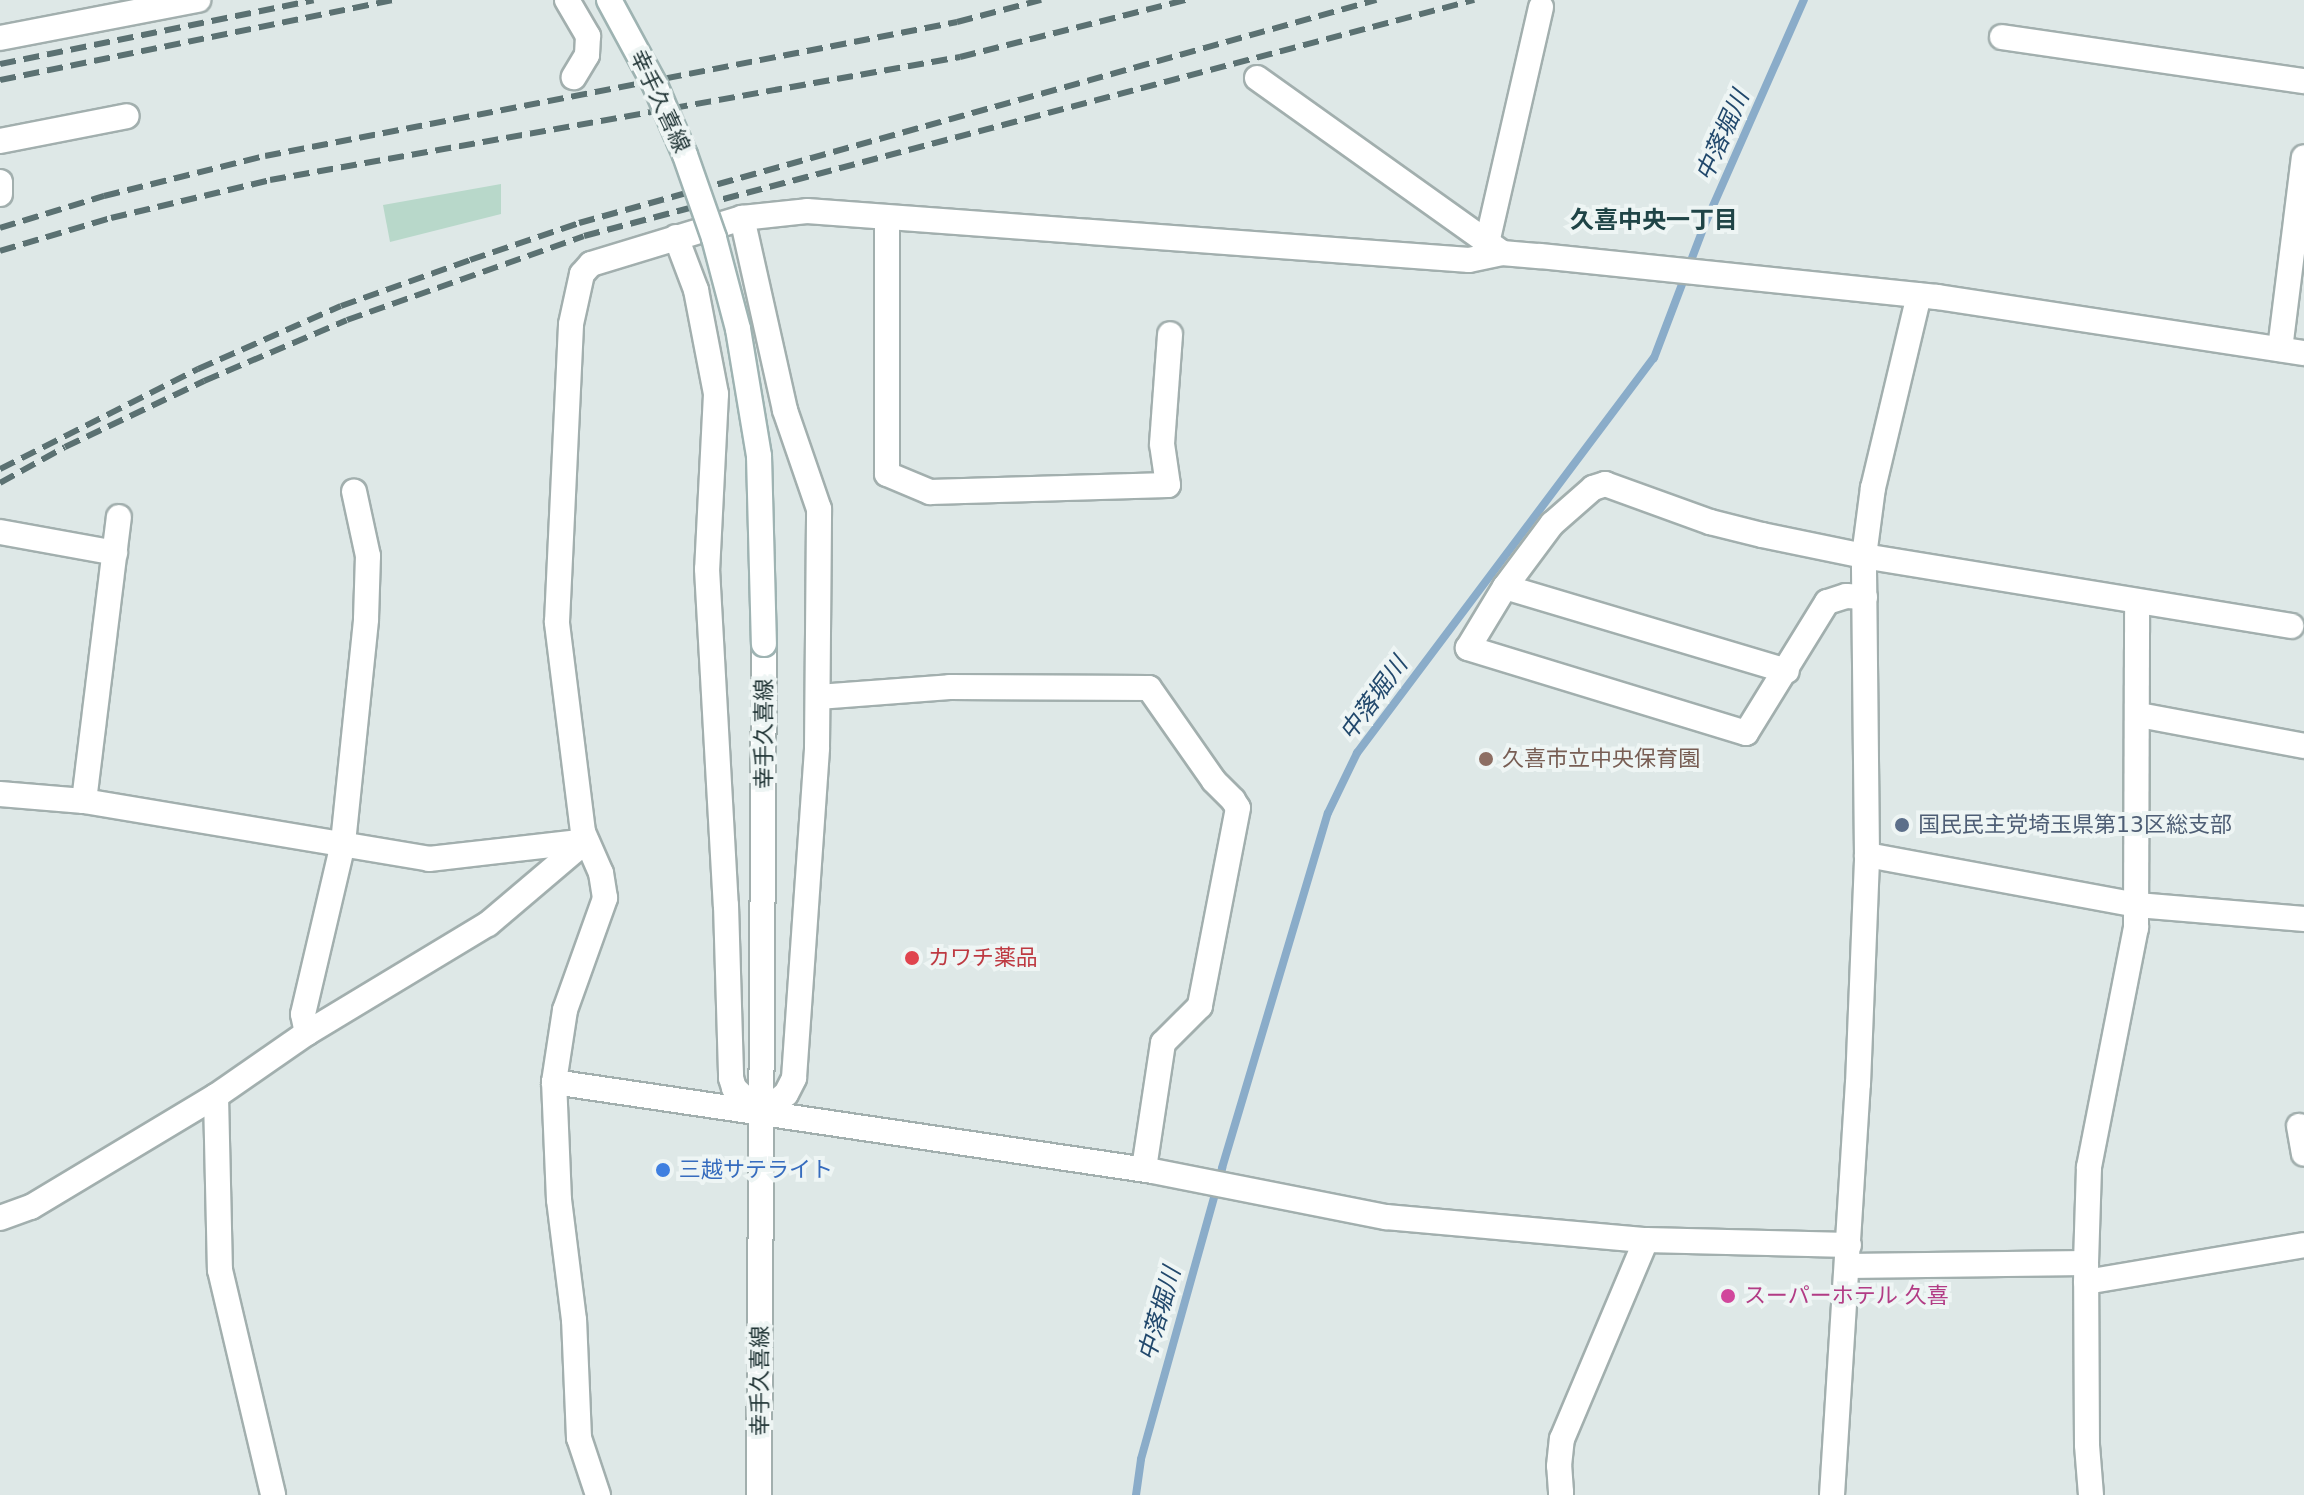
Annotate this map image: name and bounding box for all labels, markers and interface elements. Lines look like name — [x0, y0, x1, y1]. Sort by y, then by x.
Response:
street label: 幸手久喜線 — [625, 46, 695, 156]
water label: 中落堀川 — [1690, 86, 1756, 186]
district label: 久喜中央一丁目 — [1570, 207, 1738, 235]
water label: 中落堀川 — [1334, 652, 1414, 746]
street label: 幸手久喜線 — [751, 679, 777, 789]
place label: 久喜市立中央保育園 — [1502, 746, 1700, 772]
marker: 久喜市立中央保育園 — [1477, 750, 1495, 768]
place label: 国民民主党埼玉県第13区総支部 — [1918, 812, 2232, 838]
marker: 国民民主党埼玉県第13区総支部 — [1893, 816, 1911, 834]
place label: カワチ薬品 — [928, 945, 1038, 971]
marker: カワチ薬品 — [903, 949, 921, 967]
place label: 三越サテライト — [679, 1157, 833, 1183]
marker: 三越サテライト — [654, 1161, 672, 1179]
water label: 中落堀川 — [1133, 1264, 1187, 1364]
place label: スーパーホテル 久喜 — [1744, 1283, 1949, 1309]
marker: スーパーホテル 久喜 — [1719, 1287, 1737, 1305]
street label: 幸手久喜線 — [747, 1326, 773, 1436]

